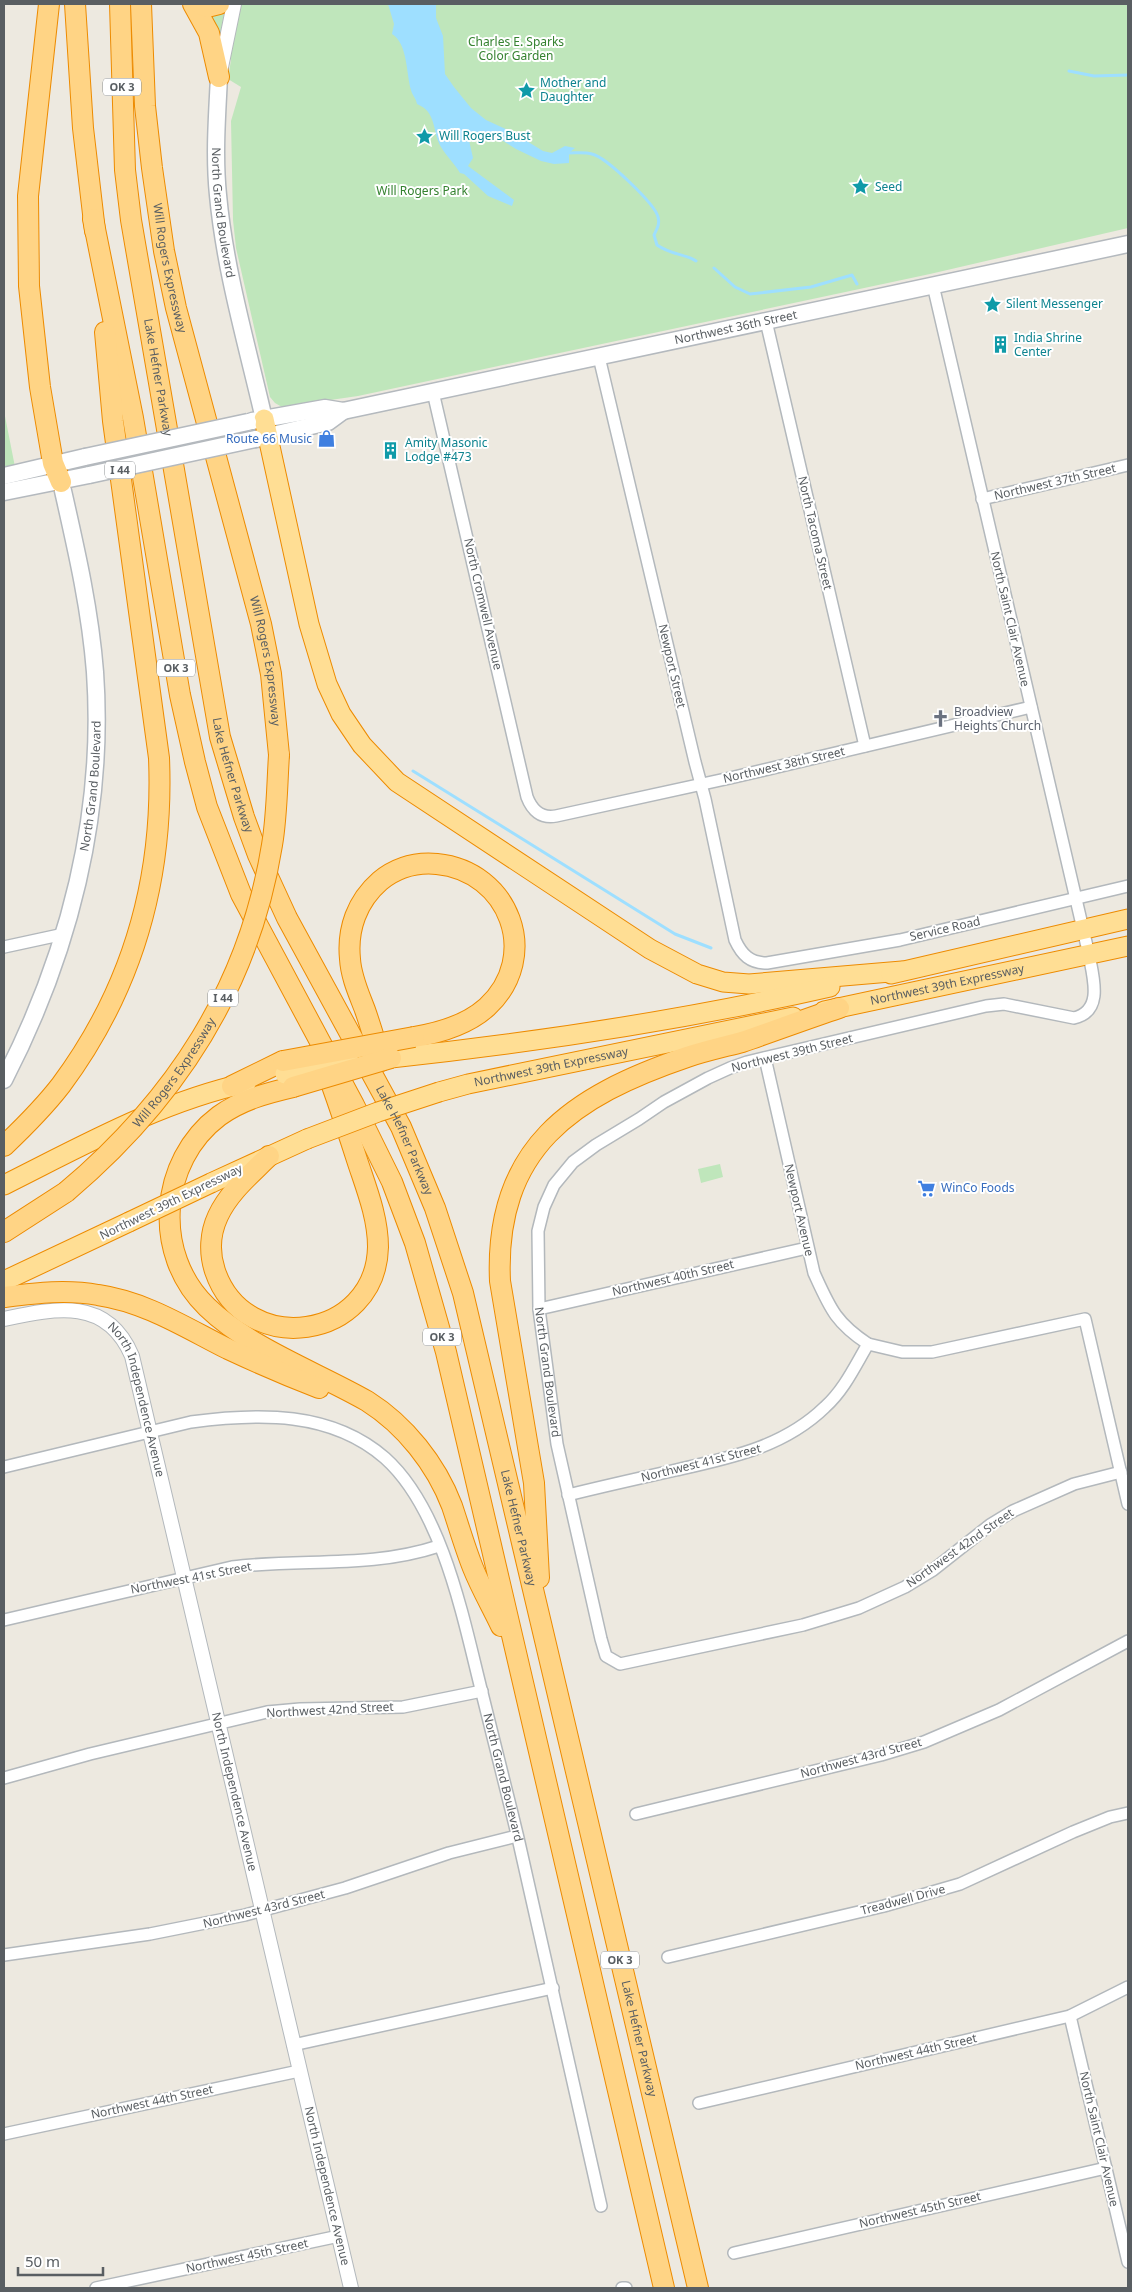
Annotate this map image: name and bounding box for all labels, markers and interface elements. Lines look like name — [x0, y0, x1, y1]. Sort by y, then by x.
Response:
park label: Charles E. Sparks Color Garden — [468, 33, 564, 64]
place label: Mother and Daughter — [540, 74, 606, 105]
road number: OK 3 — [103, 78, 141, 95]
place icon: Mother and Daughter — [516, 80, 536, 100]
place icon: Will Rogers Bust — [415, 126, 435, 146]
place label: Will Rogers Bust — [439, 127, 531, 144]
street label: North Grand Boulevard — [208, 147, 240, 279]
place icon: Seed — [851, 177, 871, 197]
place label: Seed — [875, 178, 903, 195]
park label: Will Rogers Park — [376, 182, 468, 199]
street label: Will Rogers Expressway — [149, 202, 192, 336]
place icon: Silent Messenger — [982, 294, 1002, 314]
place label: Silent Messenger — [1006, 295, 1103, 312]
street label: Northwest 36th Street — [673, 306, 799, 348]
street label: Lake Hefner Parkway — [140, 317, 177, 438]
place label: India Shrine Center — [1014, 329, 1082, 360]
building icon: India Shrine Center — [990, 335, 1010, 355]
shop icon: Route 66 Music — [316, 429, 336, 449]
place label: Route 66 Music — [226, 430, 312, 447]
place label: Amity Masonic Lodge #473 — [405, 434, 488, 465]
building icon: Amity Masonic Lodge #473 — [381, 440, 401, 460]
street label: Northwest 37th Street — [992, 459, 1118, 504]
road number: I 44 — [105, 462, 135, 478]
street label: North Tacoma Street — [794, 474, 837, 592]
street label: North Cromwell Avenue — [460, 536, 507, 672]
street label: North Saint Clair Avenue — [987, 550, 1034, 688]
street label: Will Rogers Expressway — [246, 594, 285, 728]
street label: Newport Street — [655, 622, 691, 710]
road number: OK 3 — [157, 660, 195, 676]
place label: Broadview Heights Church — [954, 703, 1041, 734]
church icon: Broadview Heights Church — [930, 709, 950, 729]
street label: Lake Hefner Parkway — [209, 716, 258, 836]
street label: North Grand Boulevard — [75, 720, 105, 853]
street label: Northwest 38th Street — [721, 742, 847, 787]
street label: Service Road — [908, 912, 982, 945]
street label: Northwest 39th Expressway — [869, 959, 1026, 1009]
road number: I 44 — [208, 990, 238, 1006]
street label: Will Rogers Expressway — [128, 1014, 220, 1131]
street label: Northwest 39th Street — [729, 1029, 855, 1076]
street label: Northwest 39th Expressway — [472, 1042, 630, 1091]
street label: Lake Hefner Parkway — [372, 1082, 438, 1198]
street label: Northwest 39th Expressway — [97, 1159, 246, 1244]
street label: Newport Avenue — [781, 1162, 818, 1258]
supermarket icon: WinCo Foods — [917, 1178, 937, 1198]
place label: WinCo Foods — [941, 1179, 1015, 1196]
street label: Northwest 40th Street — [610, 1255, 736, 1300]
street label: North Grand Boulevard — [531, 1306, 565, 1438]
street label: North Independence Avenue — [104, 1318, 169, 1479]
road number: OK 3 — [423, 1328, 461, 1345]
street label: Northwest 41st Street — [639, 1439, 763, 1486]
street label: Lake Hefner Parkway — [497, 1468, 541, 1588]
street label: Northwest 42nd Street — [903, 1504, 1017, 1591]
street label: Northwest 41st Street — [129, 1557, 254, 1598]
street label: Northwest 42nd Street — [266, 1698, 395, 1721]
street label: North Independence Avenue — [208, 1710, 262, 1873]
street label: North Grand Boulevard — [479, 1711, 528, 1843]
street label: Northwest 43rd Street — [798, 1733, 924, 1782]
street label: Treadwell Drive — [859, 1880, 947, 1919]
street label: Northwest 43rd Street — [201, 1885, 327, 1932]
road number: OK 3 — [601, 1952, 639, 1968]
street label: Lake Hefner Parkway — [618, 1979, 662, 2099]
street label: Northwest 44th Street — [853, 2029, 979, 2074]
street label: North Saint Clair Avenue — [1076, 2070, 1123, 2208]
street label: Northwest 44th Street — [89, 2080, 215, 2123]
street label: North Independence Avenue — [301, 2105, 354, 2267]
street label: Northwest 45th Street — [857, 2187, 983, 2232]
street label: Northwest 45th Street — [184, 2234, 310, 2277]
scale bar — [18, 2244, 102, 2276]
text: 50 m — [25, 2251, 60, 2271]

